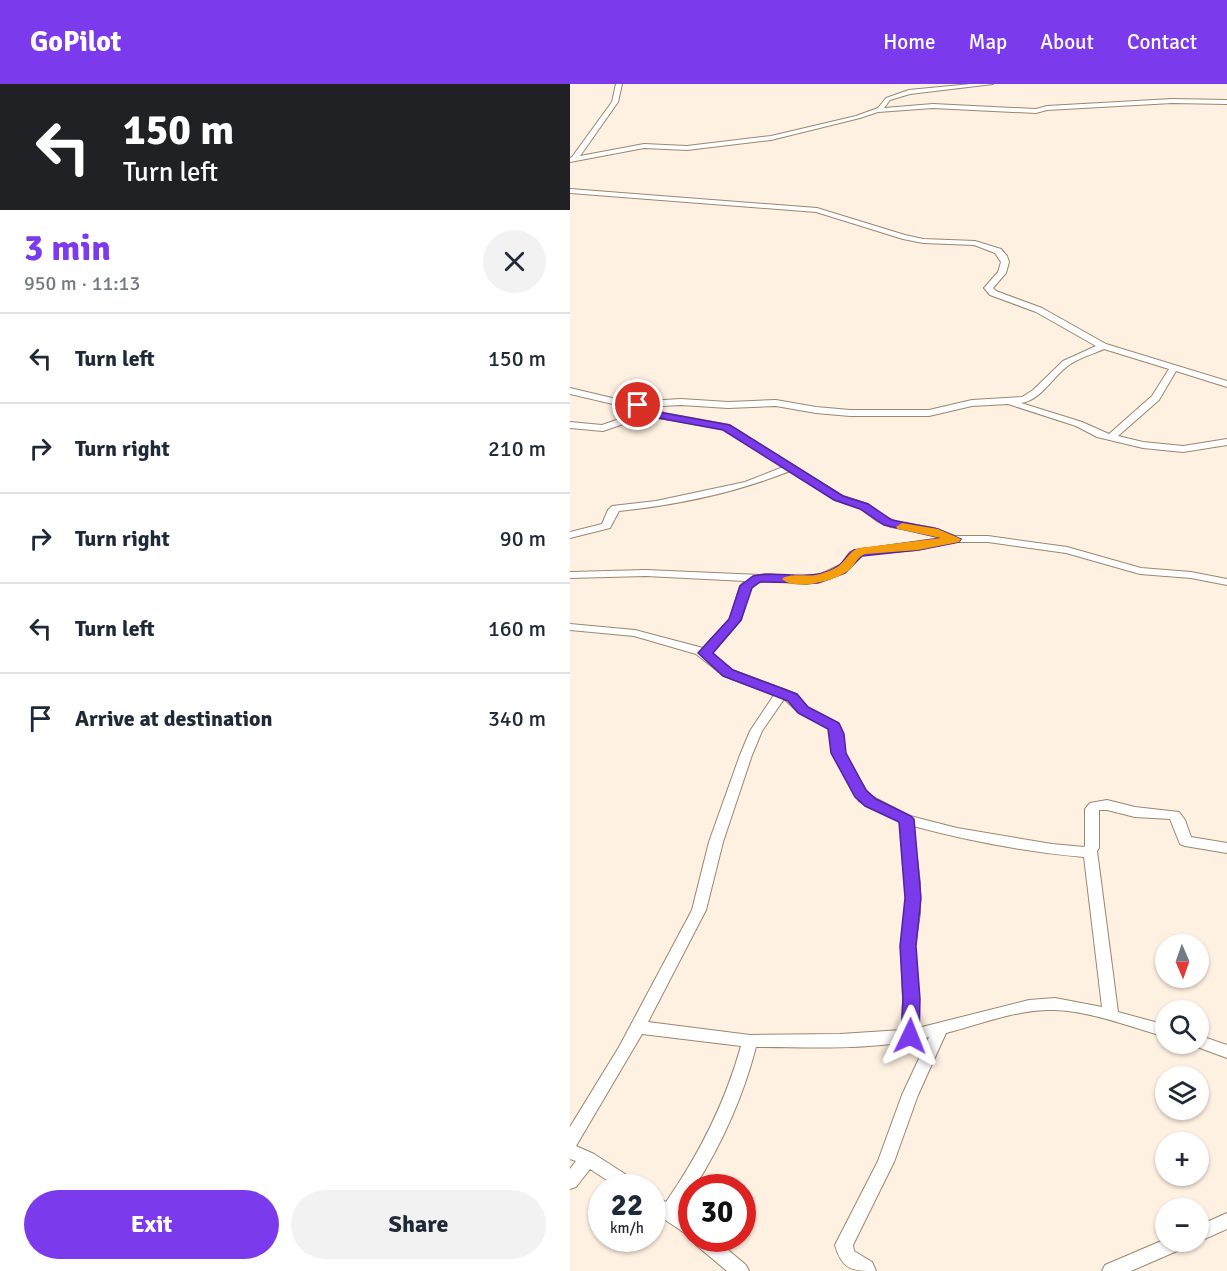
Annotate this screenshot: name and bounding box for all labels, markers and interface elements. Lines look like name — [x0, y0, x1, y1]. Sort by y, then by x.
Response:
text: GoPilot — [30, 25, 121, 59]
text: Home — [883, 29, 936, 55]
text: Map — [969, 29, 1007, 55]
text: About — [1040, 29, 1094, 55]
text: Contact — [1127, 29, 1197, 55]
text: 150 m — [123, 105, 234, 156]
icon: left — [24, 108, 102, 186]
text: Turn left — [123, 156, 218, 189]
text: 3 min — [24, 226, 111, 271]
button: close — [483, 230, 546, 293]
text: 950 m · 11:13 — [24, 271, 140, 296]
icon: left — [24, 342, 57, 375]
text: Turn left — [75, 345, 155, 372]
text: 150 m — [488, 345, 546, 372]
pin — [612, 379, 663, 430]
icon: arrive — [621, 388, 654, 421]
icon: right — [24, 432, 57, 465]
text: Turn right — [75, 435, 170, 462]
text: 210 m — [488, 435, 546, 462]
icon: right — [24, 522, 57, 555]
text: Turn right — [75, 525, 170, 552]
text: 90 m — [500, 525, 546, 552]
icon: left — [24, 612, 57, 645]
text: Turn left — [75, 615, 155, 642]
text: 160 m — [488, 615, 546, 642]
icon: arrive — [24, 702, 57, 735]
text: Arrive at destination — [75, 705, 272, 732]
text: 340 m — [488, 705, 546, 732]
north arrow — [1155, 934, 1209, 988]
map controls — [1155, 934, 1209, 1252]
button: search — [1155, 1000, 1209, 1054]
position arrow — [878, 1004, 942, 1068]
button: layers — [1155, 1066, 1209, 1120]
button: + — [1155, 1132, 1209, 1186]
speed limit sign: 30 — [678, 1174, 756, 1252]
text: 22 — [611, 1187, 643, 1224]
button: Exit — [24, 1190, 279, 1259]
button: Share — [291, 1190, 546, 1259]
button: − — [1155, 1198, 1209, 1252]
text: km/h — [610, 1219, 644, 1237]

